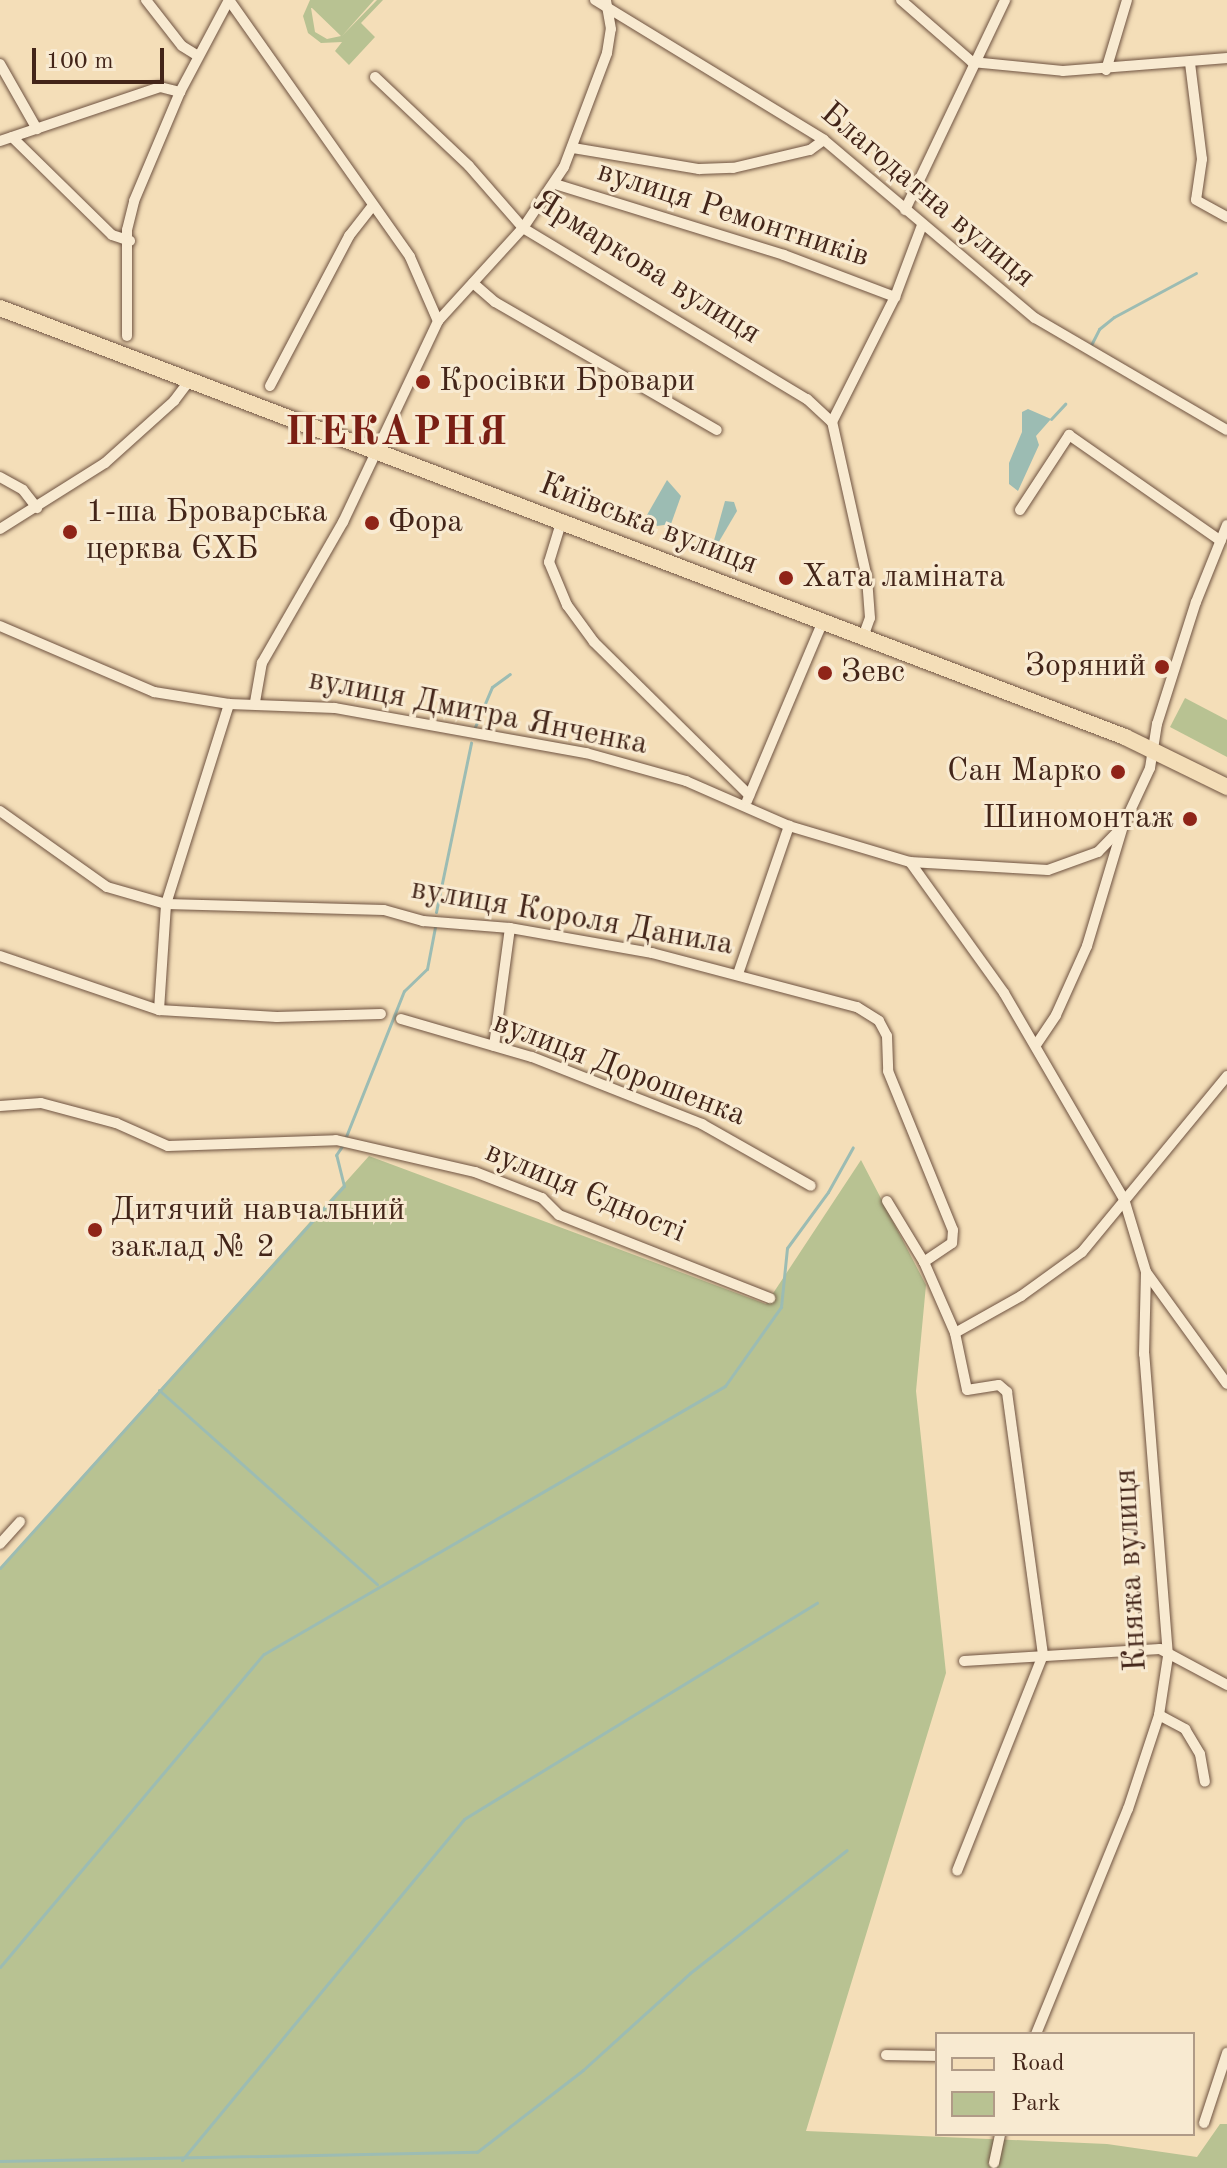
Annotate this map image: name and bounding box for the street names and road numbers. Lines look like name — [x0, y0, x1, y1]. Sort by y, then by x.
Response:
street label: Благодатна вулиця — [812, 95, 1042, 297]
street label: вулиця Ремонтників — [592, 153, 874, 277]
street label: Ярмаркова вулиця — [525, 182, 767, 354]
street label: Київська вулиця — [533, 466, 763, 584]
street label: вулиця Дмитра Янченка — [305, 661, 651, 765]
street label: вулиця Короля Данила — [408, 871, 736, 965]
street label: вулиця Дорошенка — [487, 1004, 751, 1136]
street label: вулиця Єдності — [479, 1133, 691, 1253]
street label: Княжа вулиця — [1108, 1468, 1156, 1672]

